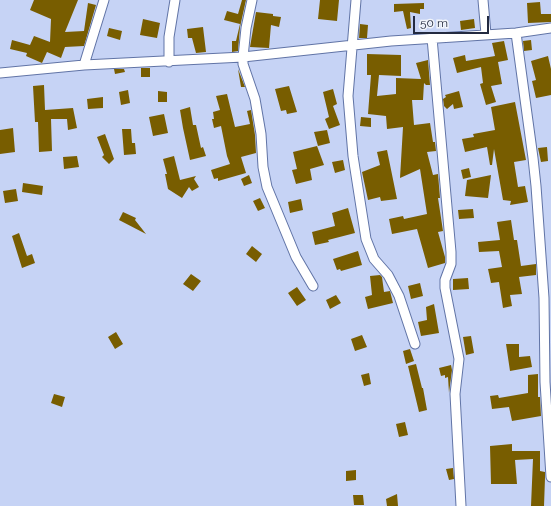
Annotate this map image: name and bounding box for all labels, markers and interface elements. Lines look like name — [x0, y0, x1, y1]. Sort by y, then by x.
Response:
scale bar — [415, 8, 491, 34]
text: 50 m — [420, 16, 448, 30]

